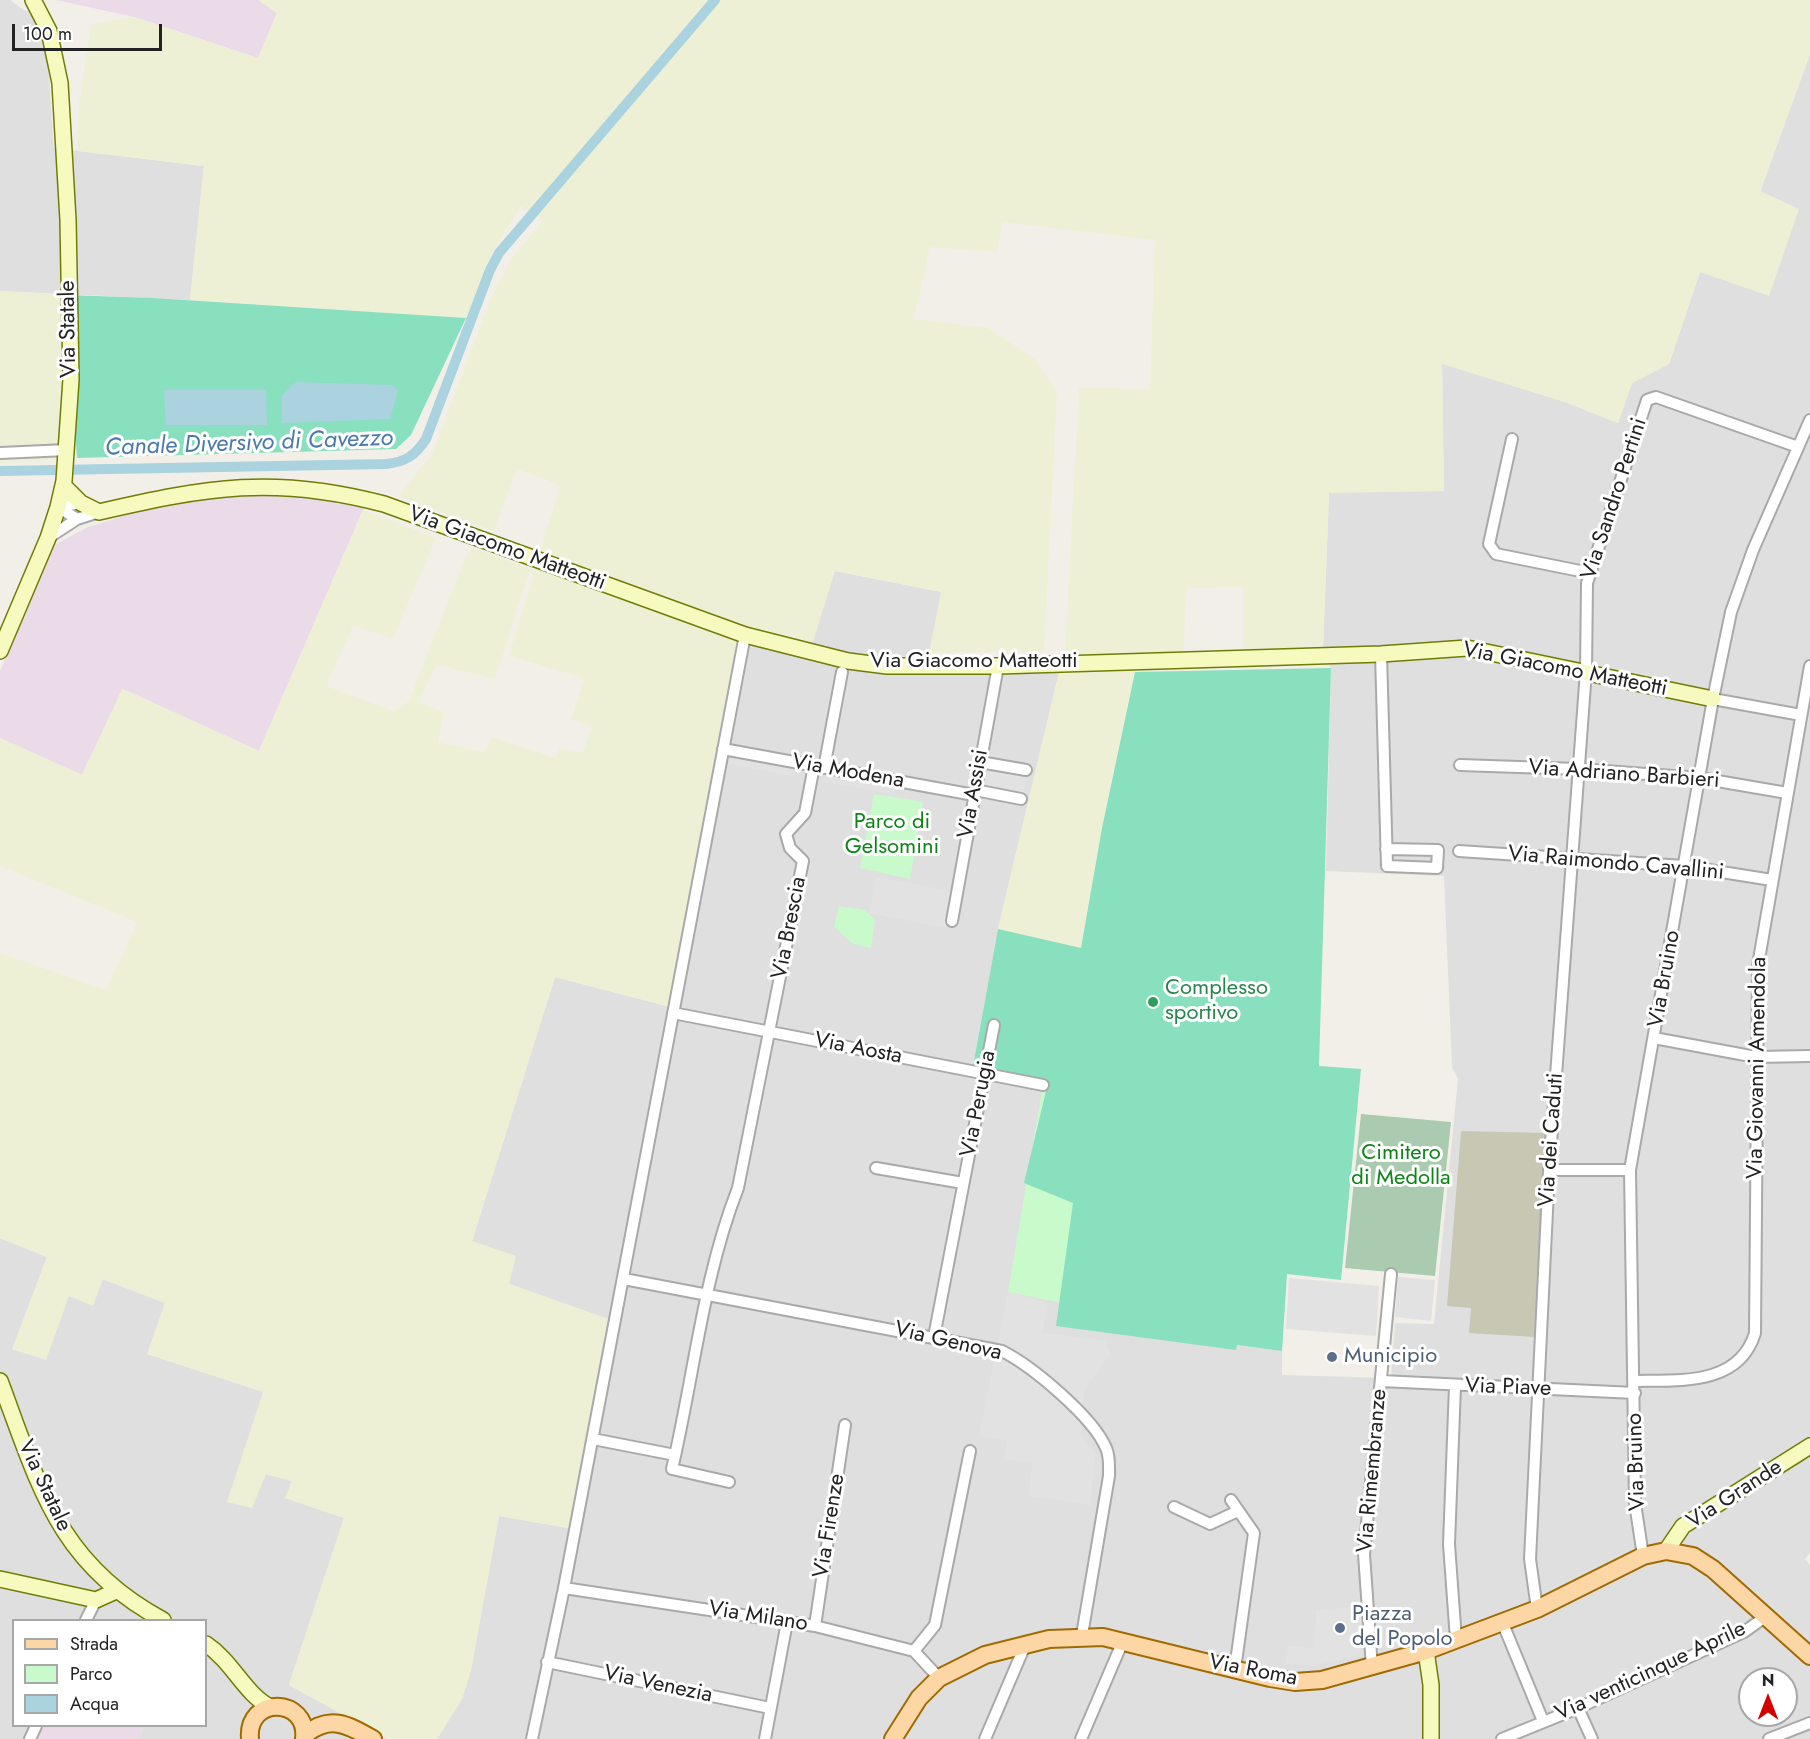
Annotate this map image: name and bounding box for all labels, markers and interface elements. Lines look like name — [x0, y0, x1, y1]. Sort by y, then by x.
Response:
scale bar — [15, 12, 165, 50]
text: 100 m — [23, 21, 72, 47]
street label: Via Statale — [55, 280, 83, 378]
street label: Via Sandro Pertini — [1576, 415, 1654, 583]
water label: Canale Diversivo di Cavezzo — [105, 425, 393, 463]
street label: Via Giacomo Matteotti — [405, 501, 609, 597]
street label: Via Giacomo Matteotti — [1461, 637, 1669, 703]
street label: Via Giacomo Matteotti — [870, 649, 1078, 675]
street label: Via Assisi — [953, 747, 995, 841]
street label: Via Modena — [790, 749, 906, 795]
street label: Via Adriano Barbieri — [1527, 755, 1721, 795]
park label: Parco di Gelsomini — [845, 810, 939, 861]
street label: Via Raimondo Cavallini — [1507, 841, 1725, 887]
street label: Via Brescia — [767, 874, 813, 982]
street label: Via Bruino — [1643, 928, 1687, 1030]
street label: Via Giovanni Amendola — [1743, 957, 1773, 1179]
place label: Complesso sportivo — [1165, 976, 1268, 1028]
marker: Complesso sportivo — [1146, 995, 1160, 1009]
street label: Via Aosta — [812, 1028, 904, 1070]
street label: Via Perugia — [956, 1048, 1002, 1160]
street label: Via dei Caduti — [1534, 1072, 1570, 1208]
park label: Cimitero di Medolla — [1351, 1141, 1451, 1192]
street label: Via Genova — [892, 1317, 1004, 1367]
place label: Municipio — [1344, 1344, 1437, 1370]
marker: Municipio — [1325, 1350, 1339, 1364]
street label: Via Piave — [1464, 1373, 1552, 1403]
street label: Via Rimembranze — [1353, 1388, 1393, 1554]
street label: Via Bruino — [1622, 1413, 1652, 1511]
street label: Via Statale — [11, 1436, 77, 1536]
street label: Via Grande — [1683, 1455, 1787, 1535]
street label: Via Firenze — [809, 1472, 851, 1580]
street label: Via Milano — [706, 1596, 810, 1638]
place label: Piazza del Popolo — [1352, 1602, 1453, 1654]
street label: Via venticinque Aprile — [1552, 1616, 1750, 1728]
legend — [12, 1619, 207, 1727]
marker: Piazza del Popolo — [1333, 1621, 1347, 1635]
text: Strada — [70, 1631, 118, 1657]
street label: Via Roma — [1207, 1650, 1299, 1692]
text: Parco — [70, 1661, 112, 1687]
street label: Via Venezia — [601, 1661, 715, 1709]
north arrow — [1738, 1667, 1798, 1727]
text: N — [1762, 1669, 1774, 1692]
text: Acqua — [70, 1691, 119, 1717]

